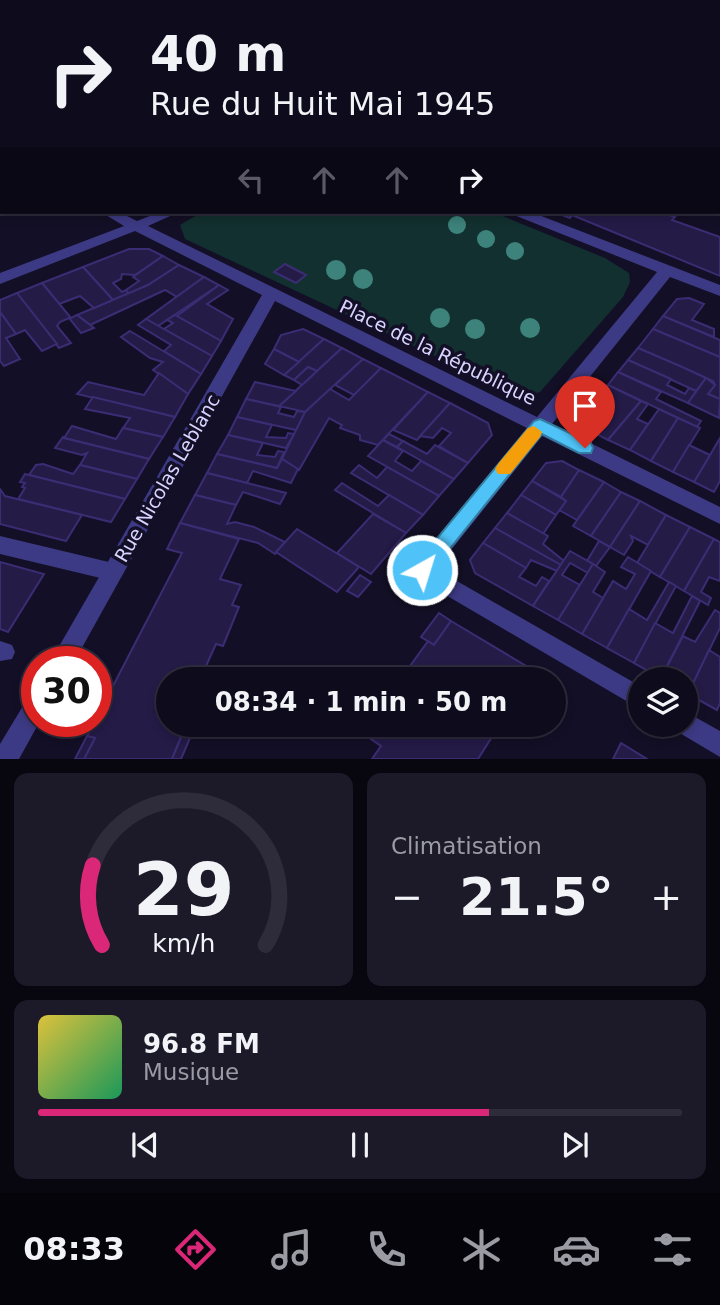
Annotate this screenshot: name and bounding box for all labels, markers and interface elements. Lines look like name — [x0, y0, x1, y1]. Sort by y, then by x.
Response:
text: 40 m — [150, 26, 286, 83]
icon: right — [35, 28, 126, 119]
text: Rue du Huit Mai 1945 — [150, 85, 495, 123]
icon: left — [232, 161, 270, 199]
icon: ahead — [305, 161, 343, 199]
icon: ahead — [378, 161, 416, 199]
icon: right — [451, 161, 489, 199]
street label: Place de la République — [336, 295, 540, 409]
pin — [555, 376, 615, 448]
icon: arrive — [566, 387, 604, 425]
street label: Rue Nicolas Leblanc — [110, 390, 224, 566]
position arrow — [385, 533, 459, 607]
speed limit sign: 30 — [21, 646, 112, 737]
map controls — [628, 667, 698, 737]
button: layers — [628, 667, 698, 737]
text: 08:34 · 1 min · 50 m — [215, 687, 507, 717]
text: Climatisation — [391, 833, 542, 859]
text: 29 — [133, 848, 234, 933]
text: 21.5° — [459, 867, 614, 927]
text: − — [391, 875, 423, 919]
text: + — [650, 875, 682, 919]
text: km/h — [152, 929, 215, 958]
text: 96.8 FM — [143, 1029, 260, 1059]
text: Musique — [143, 1059, 239, 1085]
icon: previous — [126, 1126, 164, 1164]
icon: pause — [341, 1126, 379, 1164]
icon: next — [556, 1126, 594, 1164]
icon: directions — [171, 1225, 220, 1274]
icon: music — [267, 1225, 316, 1274]
icon: phone — [362, 1225, 411, 1274]
icon: climate — [457, 1225, 506, 1274]
icon: car — [552, 1225, 601, 1274]
icon: filters — [648, 1225, 697, 1274]
text: 08:33 — [23, 1230, 125, 1268]

